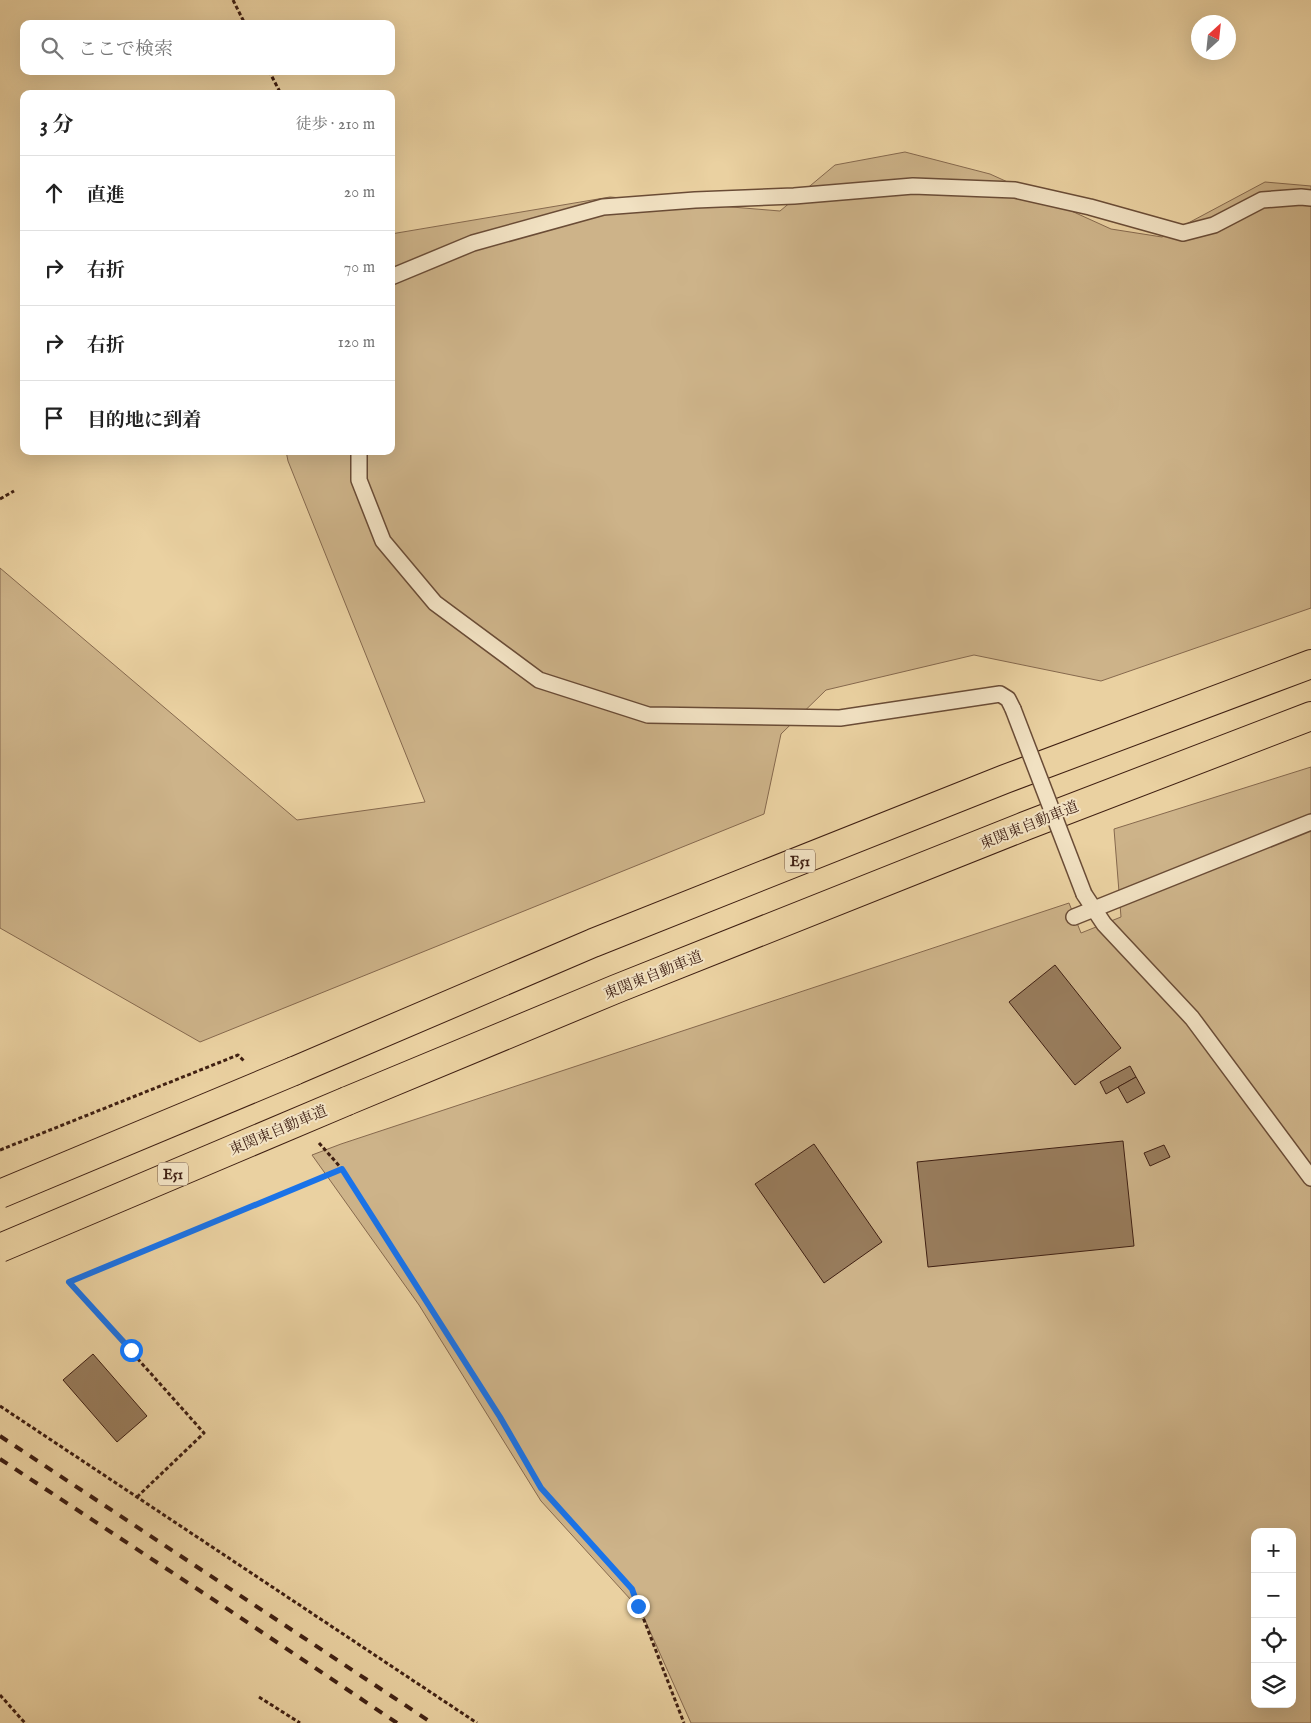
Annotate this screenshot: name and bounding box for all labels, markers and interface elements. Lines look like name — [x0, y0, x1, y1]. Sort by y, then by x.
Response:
north arrow — [1191, 15, 1236, 60]
search box — [20, 20, 395, 75]
icon: search — [38, 34, 66, 62]
text: ここで検索 — [78, 38, 173, 62]
text: 3 分 — [40, 112, 73, 139]
text: 徒歩 · 210 m — [295, 115, 375, 135]
icon: ahead — [40, 179, 68, 207]
text: 20 m — [344, 183, 375, 203]
text: 直進 — [87, 184, 125, 208]
icon: right — [40, 254, 68, 282]
text: 70 m — [344, 258, 375, 278]
text: 右折 — [87, 259, 125, 283]
icon: right — [40, 329, 68, 357]
text: 120 m — [338, 333, 375, 353]
text: 右折 — [87, 334, 125, 358]
icon: arrive — [40, 404, 68, 432]
text: 目的地に到着 — [87, 409, 201, 433]
street label: 東関東自動車道 — [977, 797, 1081, 854]
road number: E51 — [785, 849, 815, 872]
street label: 東関東自動車道 — [601, 947, 705, 1004]
street label: 東関東自動車道 — [226, 1101, 330, 1160]
road number: E51 — [158, 1162, 188, 1186]
route start — [120, 1339, 143, 1362]
map controls — [1251, 1528, 1296, 1708]
button: + — [1251, 1528, 1296, 1573]
button: − — [1251, 1573, 1296, 1618]
route end — [627, 1595, 650, 1618]
button: locate — [1251, 1618, 1296, 1663]
button: layers — [1251, 1663, 1296, 1708]

